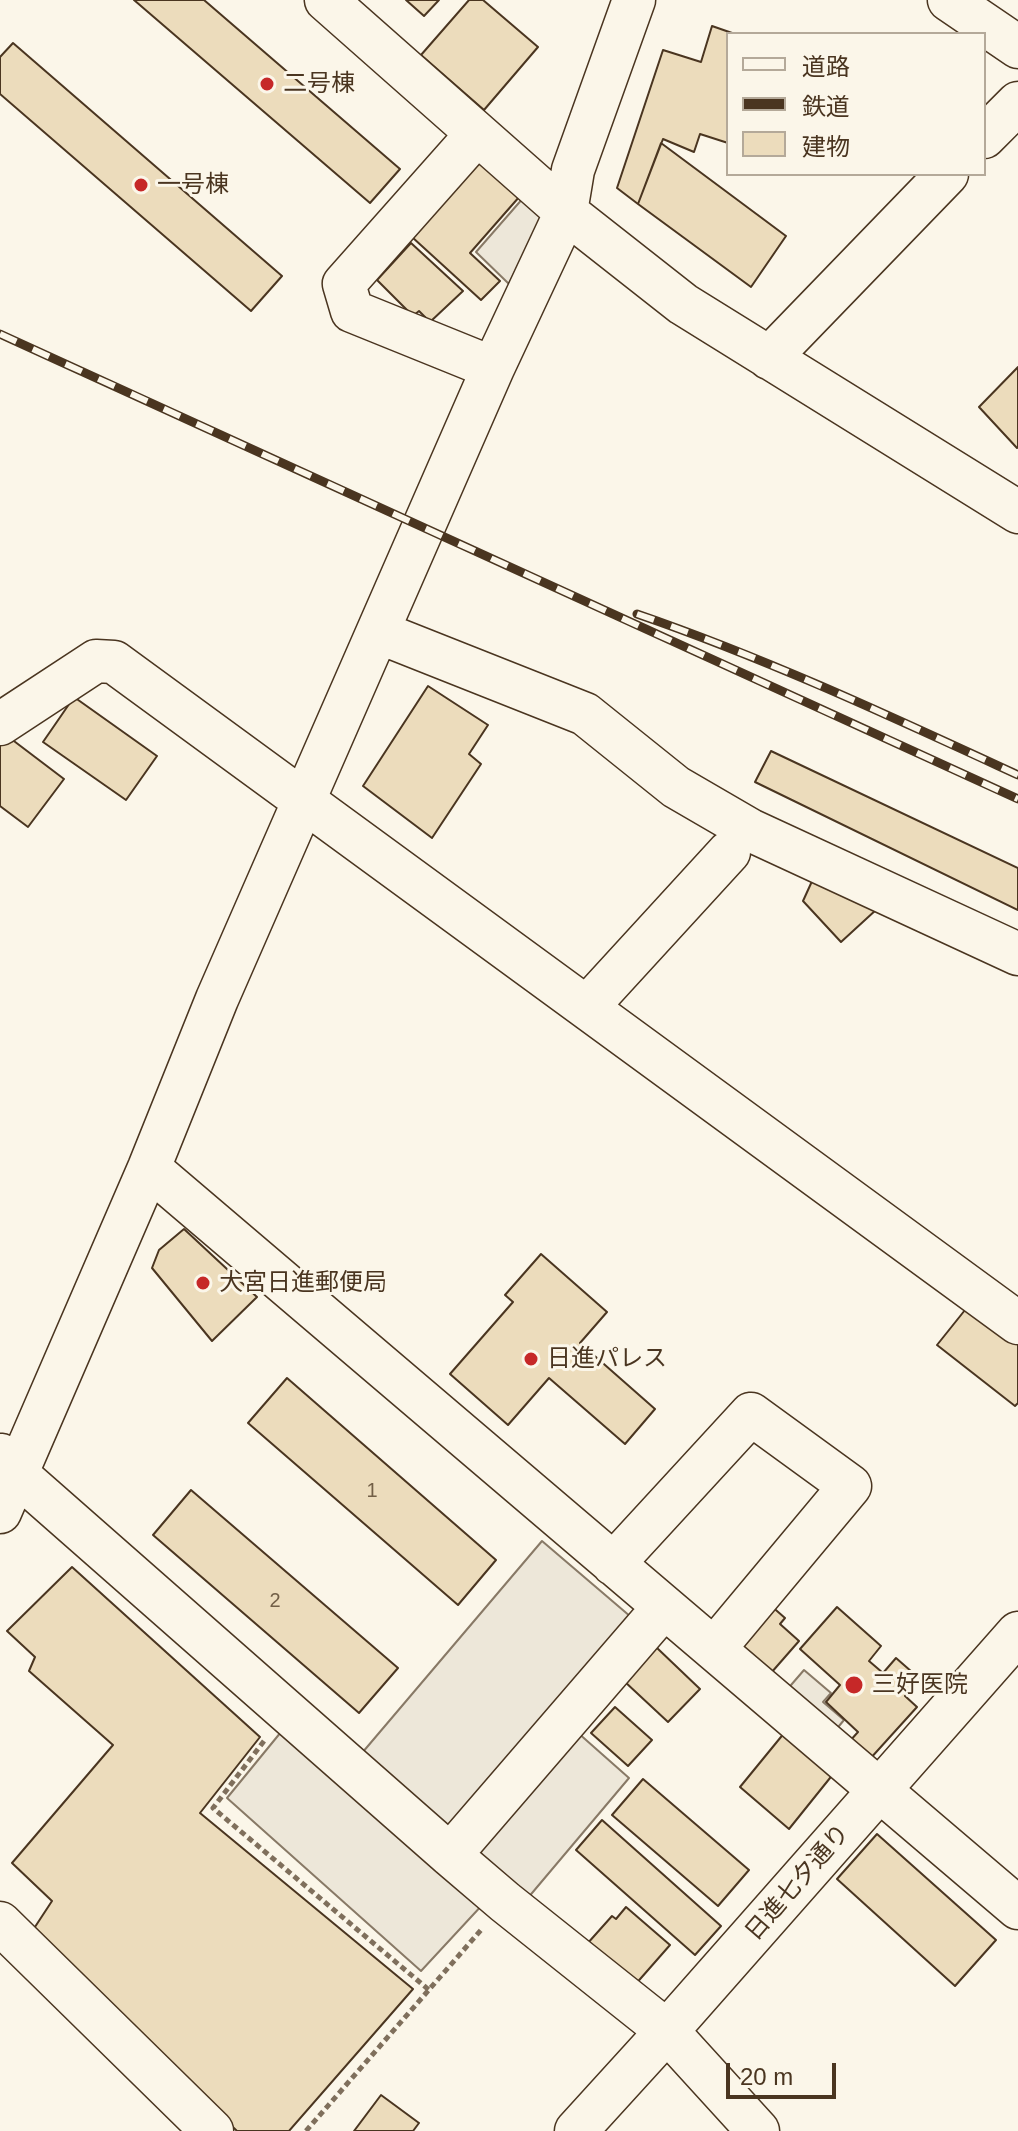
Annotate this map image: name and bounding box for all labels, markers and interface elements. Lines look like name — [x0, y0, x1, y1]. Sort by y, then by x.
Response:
legend — [726, 32, 986, 176]
text: 道路 — [802, 53, 850, 80]
place label: 二号棟 — [283, 70, 355, 98]
marker: 二号棟 — [258, 75, 276, 93]
text: 鉄道 — [802, 93, 850, 120]
text: 建物 — [802, 133, 850, 160]
place label: 一号棟 — [157, 171, 229, 199]
marker: 一号棟 — [132, 176, 150, 194]
place label: 大宮日進郵便局 — [219, 1269, 387, 1297]
marker: 大宮日進郵便局 — [194, 1274, 212, 1292]
place label: 日進パレス — [547, 1345, 667, 1373]
marker: 日進パレス — [522, 1350, 540, 1368]
house number: 1 — [366, 1479, 378, 1503]
house number: 2 — [269, 1589, 281, 1613]
place label: 三好医院 — [872, 1671, 968, 1699]
marker: 三好医院 — [843, 1674, 865, 1696]
street label: 日進七夕通り — [740, 1819, 856, 1947]
scale bar — [730, 2047, 840, 2097]
text: 20 m — [740, 2063, 793, 2090]

